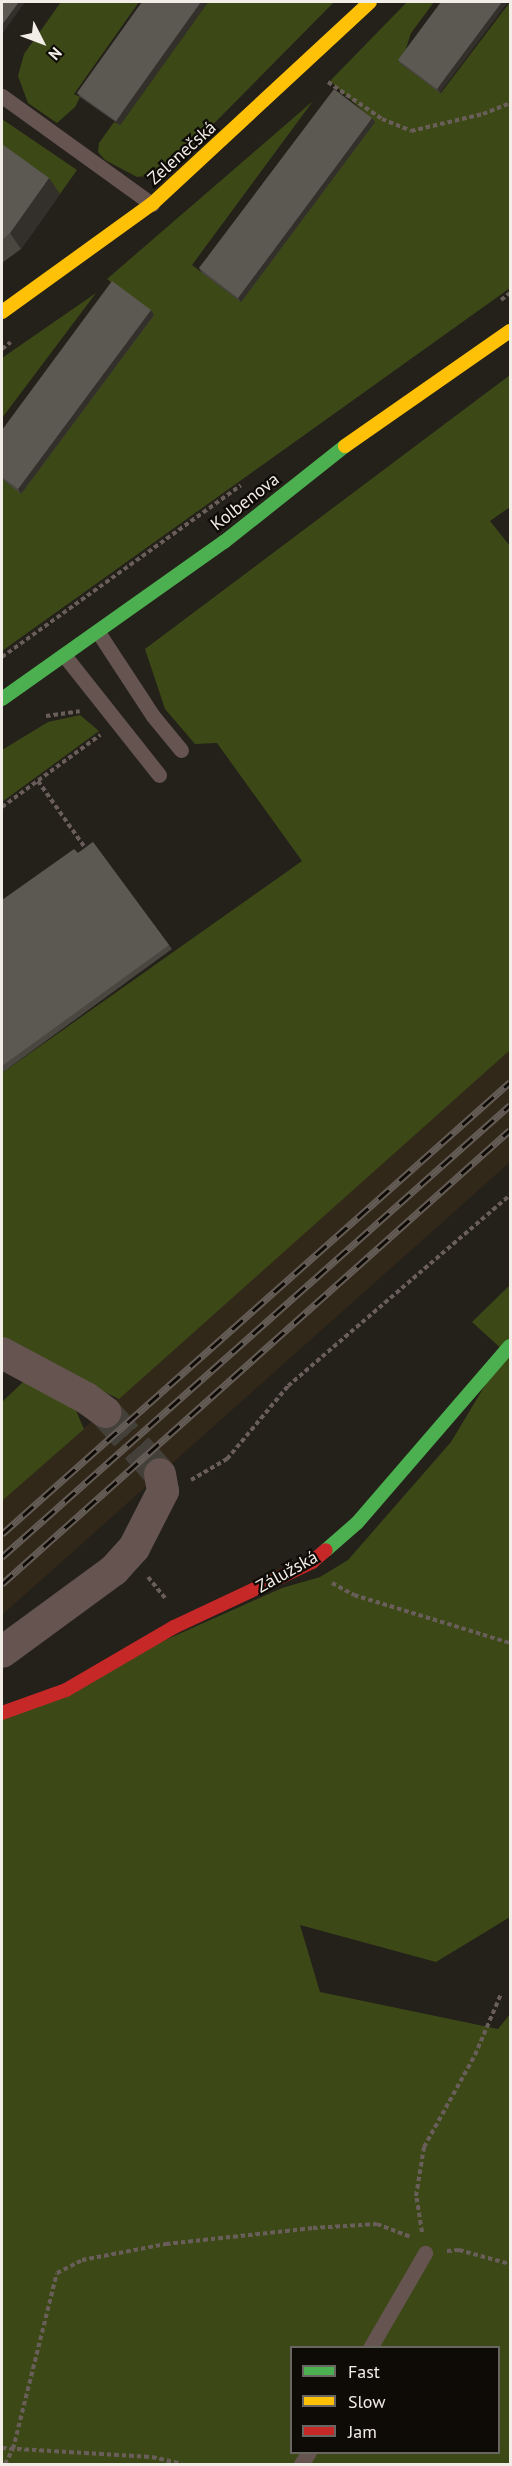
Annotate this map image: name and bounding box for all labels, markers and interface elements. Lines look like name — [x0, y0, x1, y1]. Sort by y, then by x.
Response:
north arrow — [12, 12, 72, 72]
text: N — [44, 43, 66, 65]
street label: Zelenečská — [143, 117, 221, 189]
street label: Kolbenova — [207, 469, 283, 535]
street label: Zálužská — [253, 1546, 321, 1598]
legend — [290, 2346, 500, 2454]
text: Fast — [348, 2360, 380, 2383]
text: Slow — [348, 2390, 386, 2413]
text: Jam — [348, 2420, 377, 2443]

